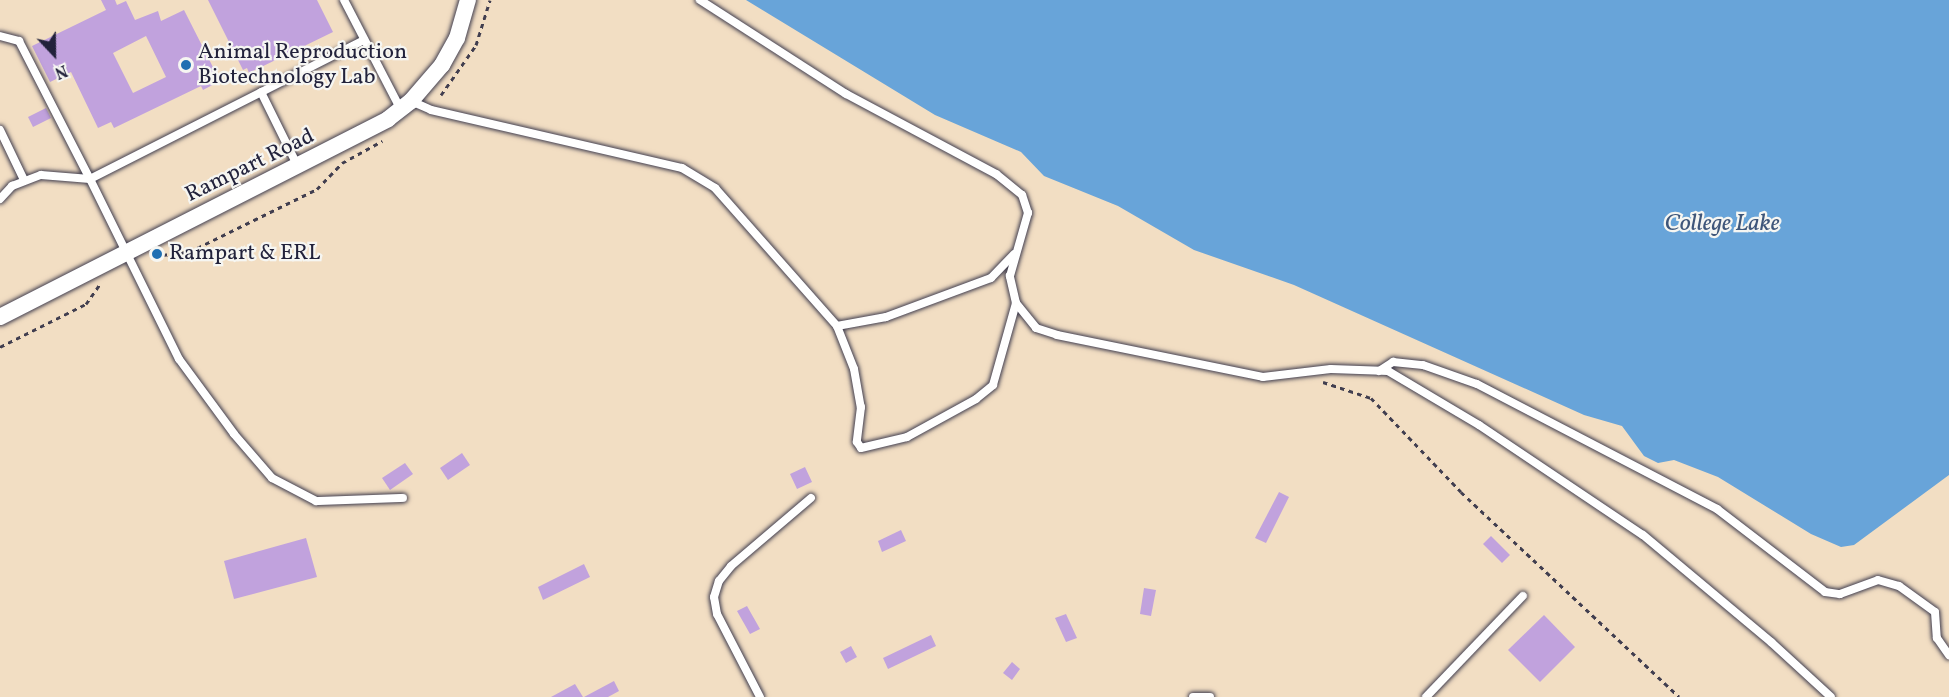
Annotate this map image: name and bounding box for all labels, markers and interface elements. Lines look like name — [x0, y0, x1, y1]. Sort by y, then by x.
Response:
north arrow — [24, 24, 84, 84]
place label: Animal Reproduction Biotechnology Lab — [198, 39, 407, 90]
text: N — [51, 58, 70, 83]
marker: Animal Reproduction Biotechnology Lab — [179, 58, 193, 72]
street label: Rampart Road — [181, 123, 319, 209]
water label: College Lake — [1665, 211, 1779, 239]
place label: Rampart & ERL — [169, 241, 321, 267]
marker: Rampart & ERL — [150, 247, 164, 261]

